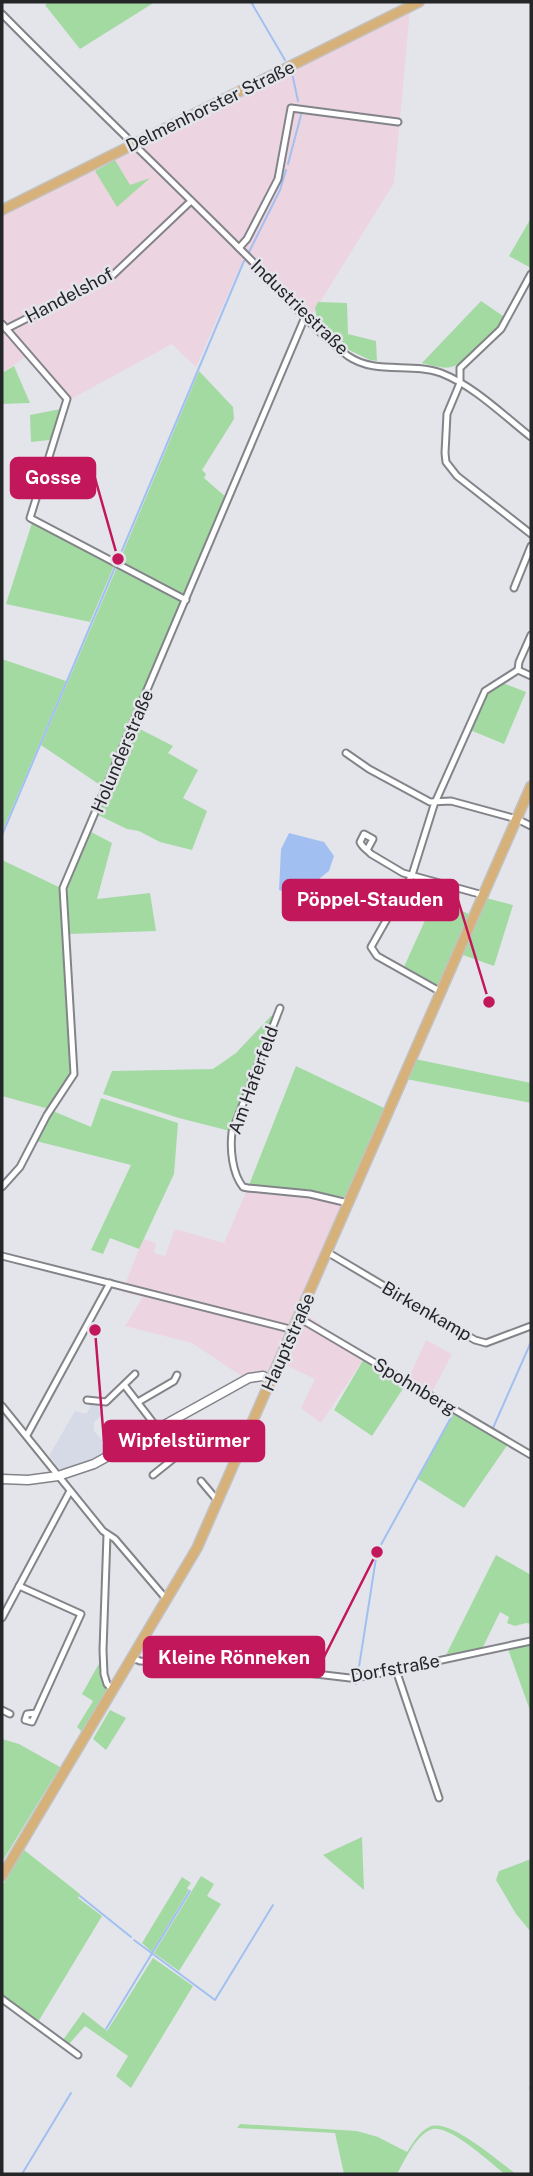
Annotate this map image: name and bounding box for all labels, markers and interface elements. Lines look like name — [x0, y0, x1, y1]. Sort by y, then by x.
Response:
street label: Delmenhorster Straße — [122, 56, 298, 156]
street label: Industriestraße — [247, 255, 353, 359]
street label: Handelshof — [21, 263, 117, 327]
callout: Gosse — [11, 458, 95, 498]
text: Gosse — [25, 466, 81, 488]
street label: Holunderstraße — [87, 686, 157, 816]
callout: Pöppel-Stauden — [283, 880, 458, 920]
text: Pöppel-Stauden — [297, 888, 443, 910]
street label: Am Haferfeld — [224, 1023, 282, 1137]
street label: Birkenkamp — [378, 1277, 476, 1345]
street label: Hauptstraße — [257, 1290, 319, 1394]
street label: Spohnberg — [370, 1353, 460, 1419]
callout: Wipfelstürmer — [104, 1421, 264, 1461]
text: Wipfelstürmer — [118, 1429, 250, 1451]
callout: Kleine Rönneken — [144, 1637, 324, 1677]
text: Kleine Rönneken — [158, 1646, 310, 1668]
street label: Dorfstraße — [349, 1650, 441, 1686]

